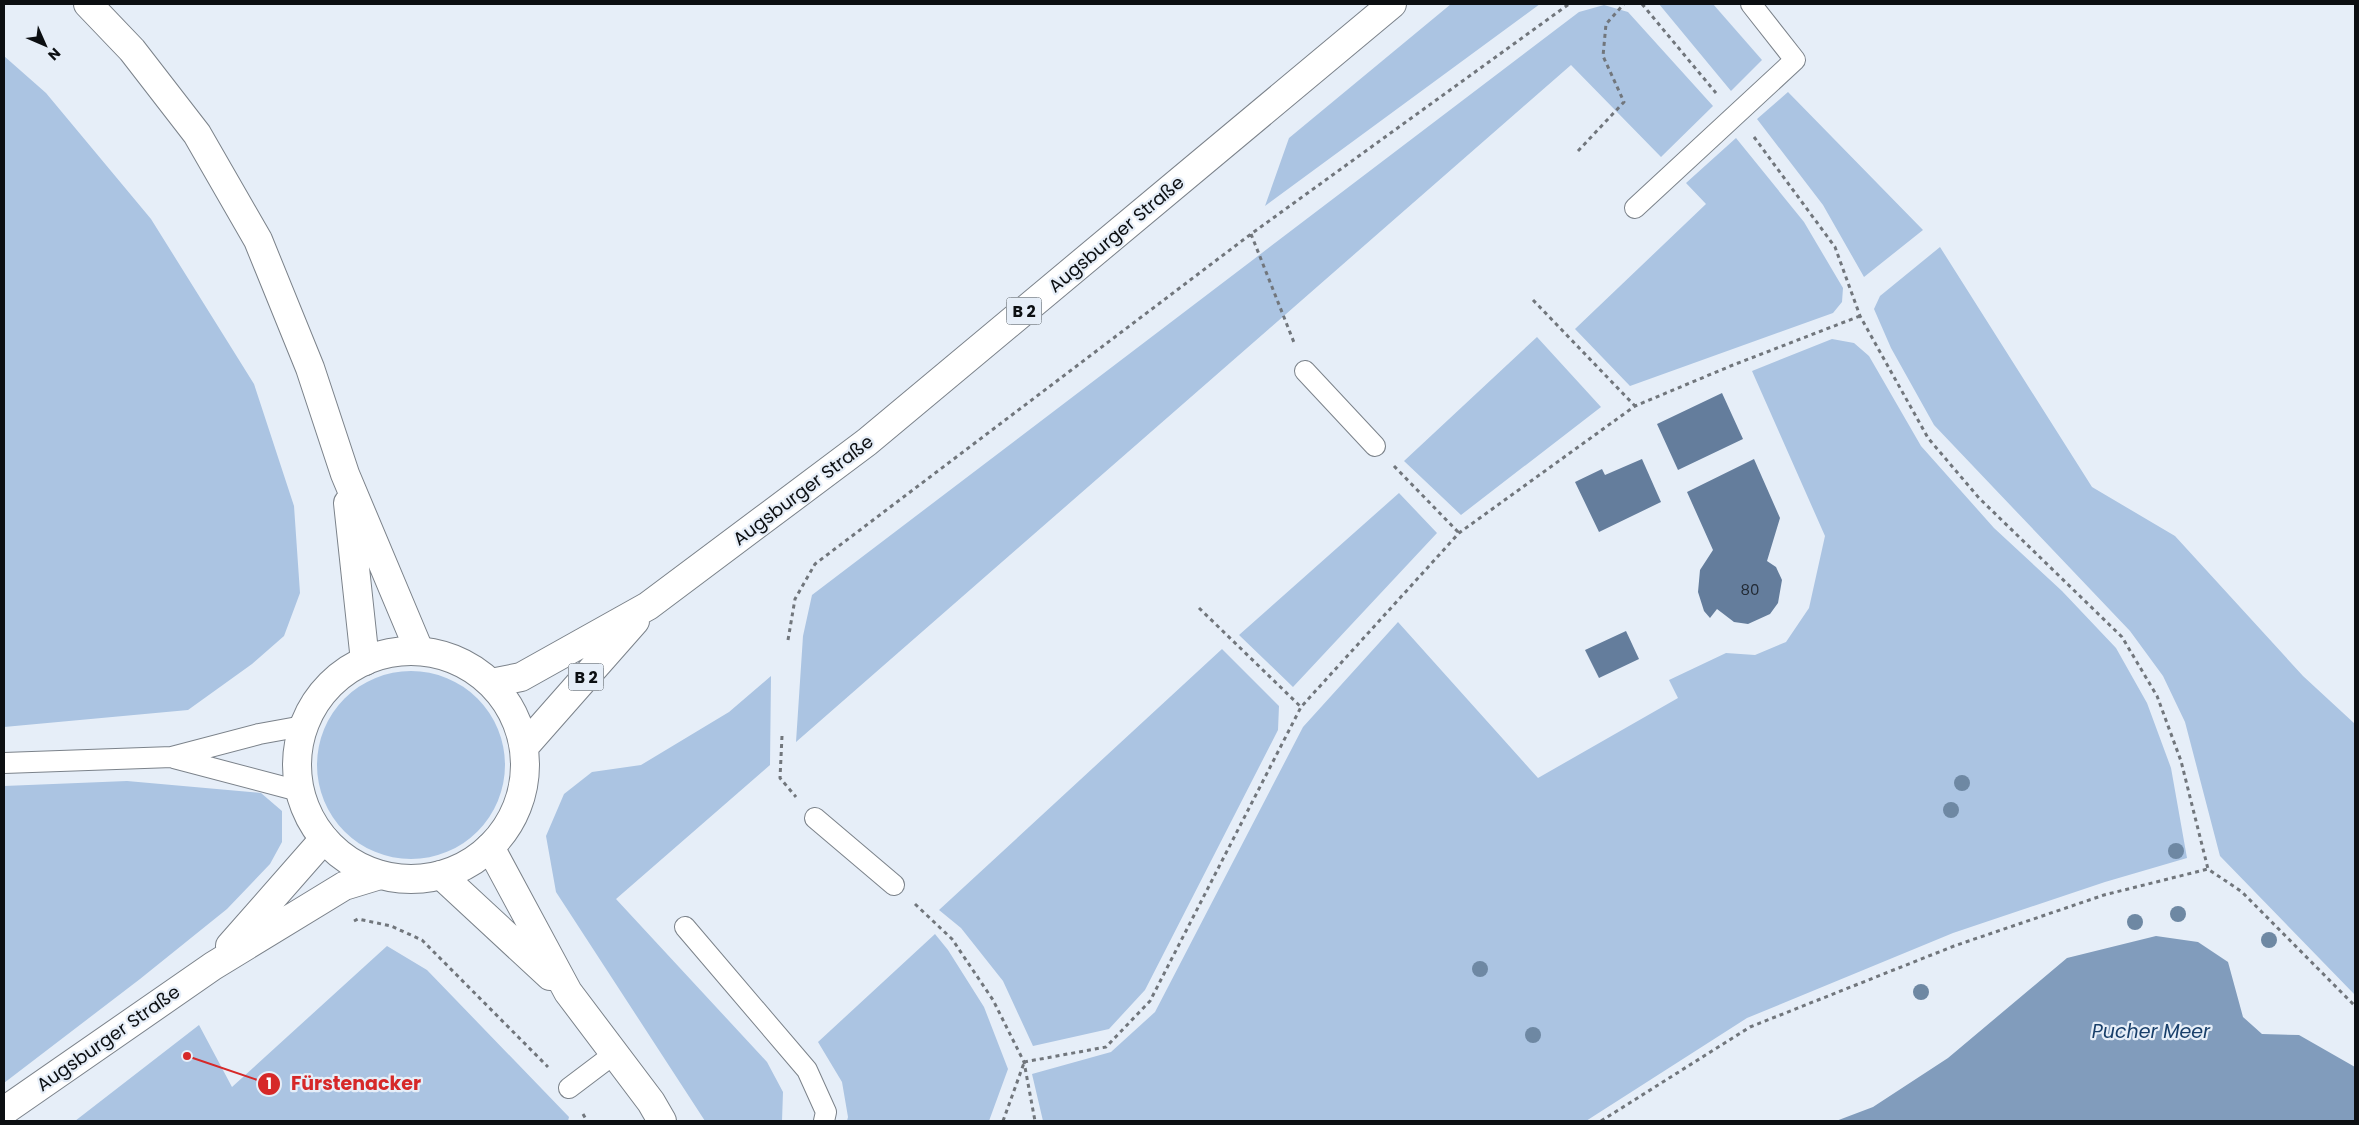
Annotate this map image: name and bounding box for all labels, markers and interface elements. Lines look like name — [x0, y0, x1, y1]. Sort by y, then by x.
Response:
north arrow — [20, 20, 70, 70]
text: N — [43, 43, 65, 65]
street label: Augsburger Straße — [1043, 170, 1189, 298]
road number: B 2 — [1006, 298, 1042, 324]
street label: Augsburger Straße — [728, 429, 878, 551]
house number: 80 — [1741, 579, 1759, 600]
road number: B 2 — [568, 664, 604, 690]
street label: Augsburger Straße — [31, 979, 185, 1097]
water label: Pucher Meer — [2092, 1018, 2211, 1045]
callout: Fürstenacker — [256, 1067, 432, 1101]
text: Fürstenacker — [291, 1070, 421, 1097]
text: 1 — [266, 1073, 272, 1094]

